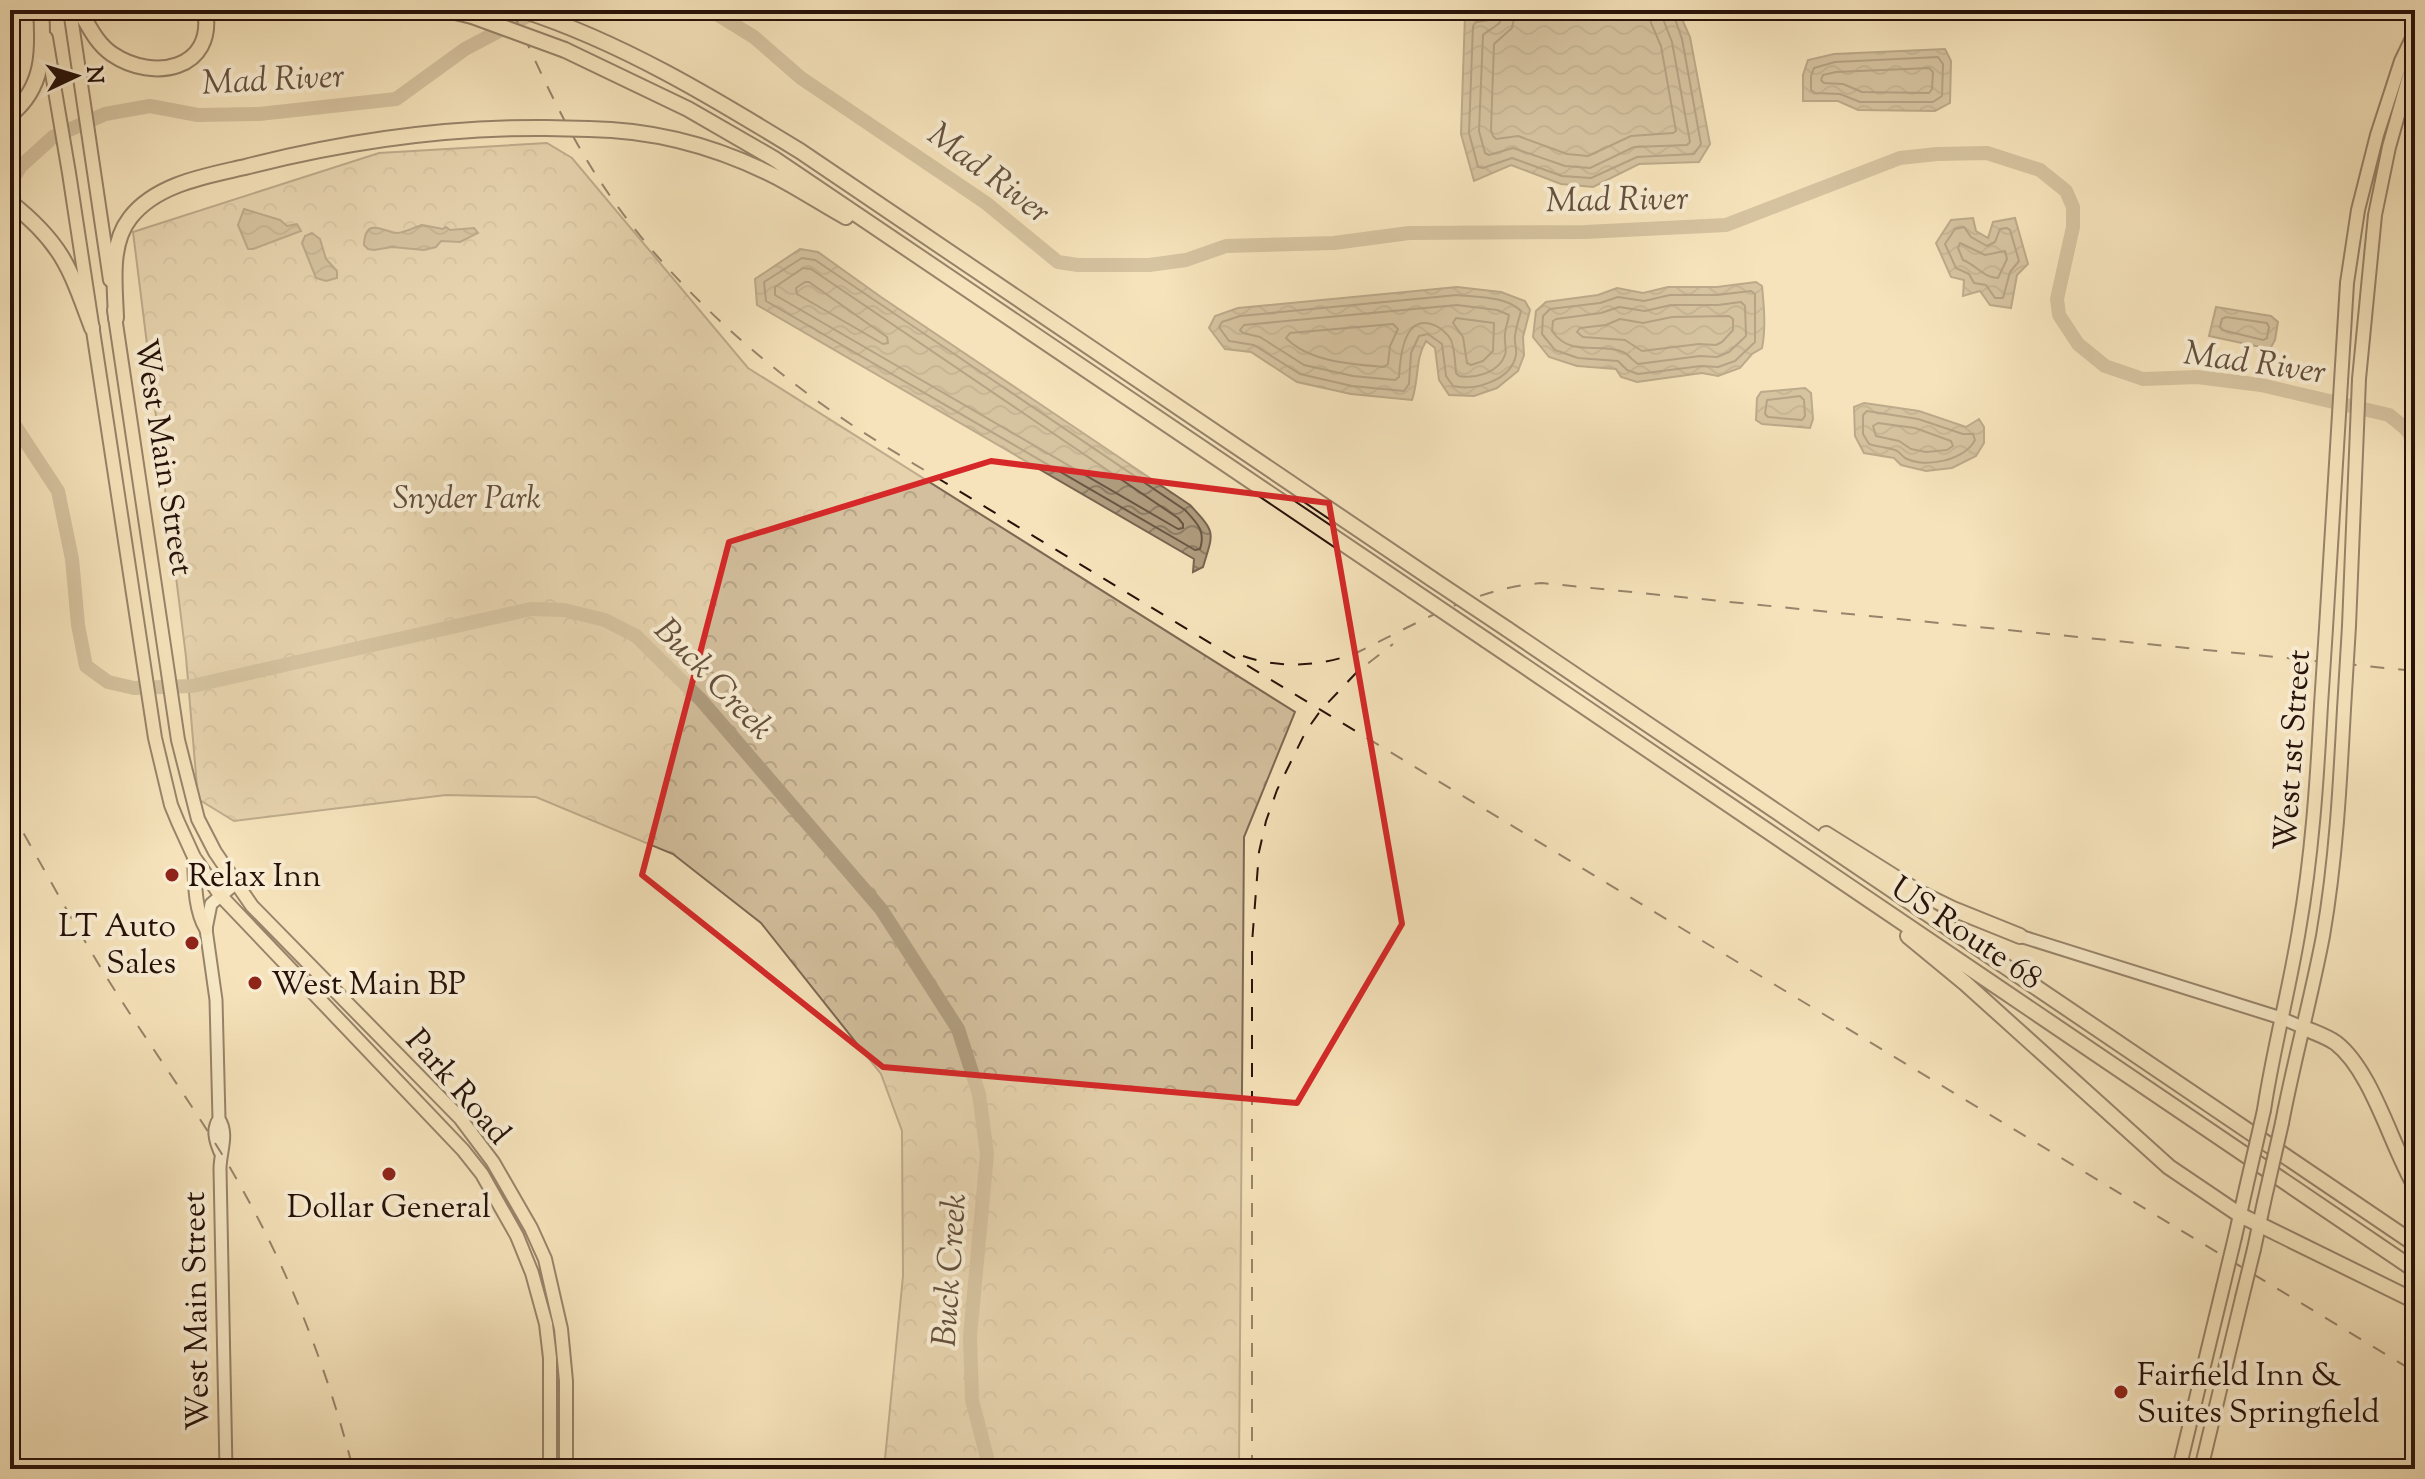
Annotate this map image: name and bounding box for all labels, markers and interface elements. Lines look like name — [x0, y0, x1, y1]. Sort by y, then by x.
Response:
north arrow — [36, 36, 116, 116]
water label: Mad River — [201, 53, 346, 110]
text: N — [76, 65, 110, 85]
water label: Mad River — [916, 112, 1060, 237]
water label: Mad River — [1545, 176, 1689, 227]
water label: Mad River — [2180, 330, 2329, 399]
street label: West Main Street — [121, 336, 203, 579]
park label: Snyder Park — [393, 477, 541, 523]
water label: Buck Creek — [642, 608, 783, 753]
street label: West 1st Street — [2264, 648, 2324, 852]
place label: Relax Inn — [188, 855, 321, 901]
marker: Relax Inn — [163, 866, 181, 884]
street label: US Route 68 — [1880, 867, 2051, 1002]
place label: LT Auto Sales — [58, 905, 176, 988]
marker: LT Auto Sales — [183, 934, 201, 952]
place label: West Main BP — [271, 963, 466, 1009]
marker: West Main BP — [246, 974, 264, 992]
street label: Park Road — [393, 1020, 520, 1156]
marker: Dollar General — [380, 1165, 398, 1183]
place label: Dollar General — [287, 1186, 491, 1232]
street label: West Main Street — [173, 1191, 223, 1431]
water label: Buck Creek — [922, 1192, 981, 1348]
place label: Fairfield Inn & Suites Springfield — [2137, 1354, 2380, 1437]
marker: Fairfield Inn & Suites Springfield — [2112, 1383, 2130, 1401]

